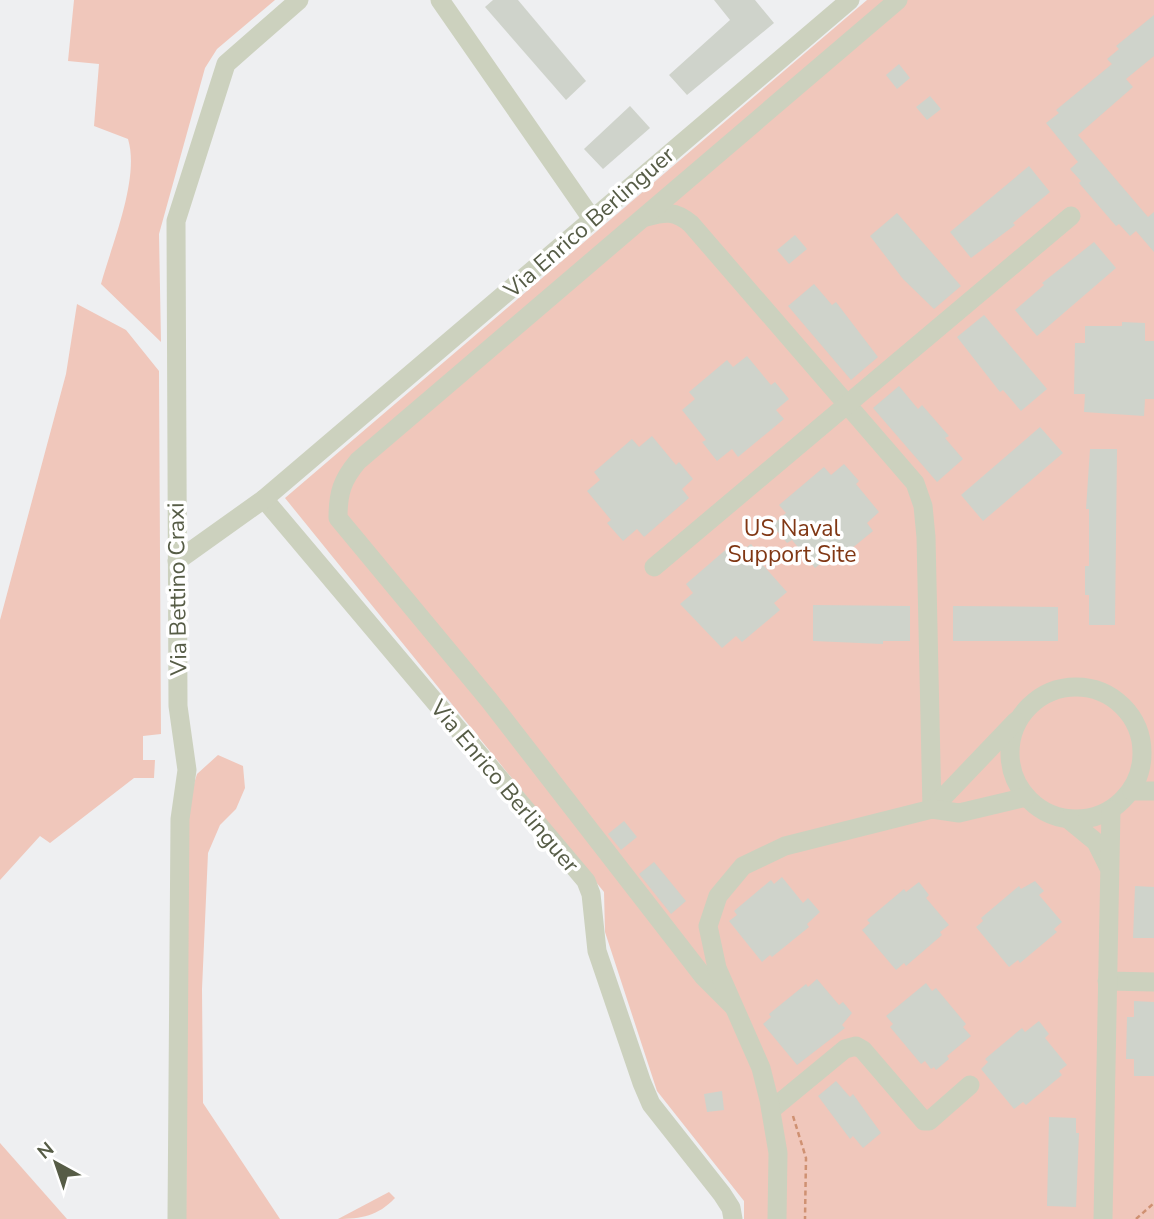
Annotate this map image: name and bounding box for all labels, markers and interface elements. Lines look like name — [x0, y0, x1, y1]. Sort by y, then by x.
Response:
street label: Via Enrico Berlinguer — [497, 139, 682, 306]
street label: Via Bettino Craxi — [160, 502, 195, 677]
park label: US Naval Support Site — [727, 513, 857, 570]
street label: Via Enrico Berlinguer — [423, 693, 587, 880]
north arrow — [21, 1128, 91, 1198]
text: N — [32, 1136, 60, 1165]

